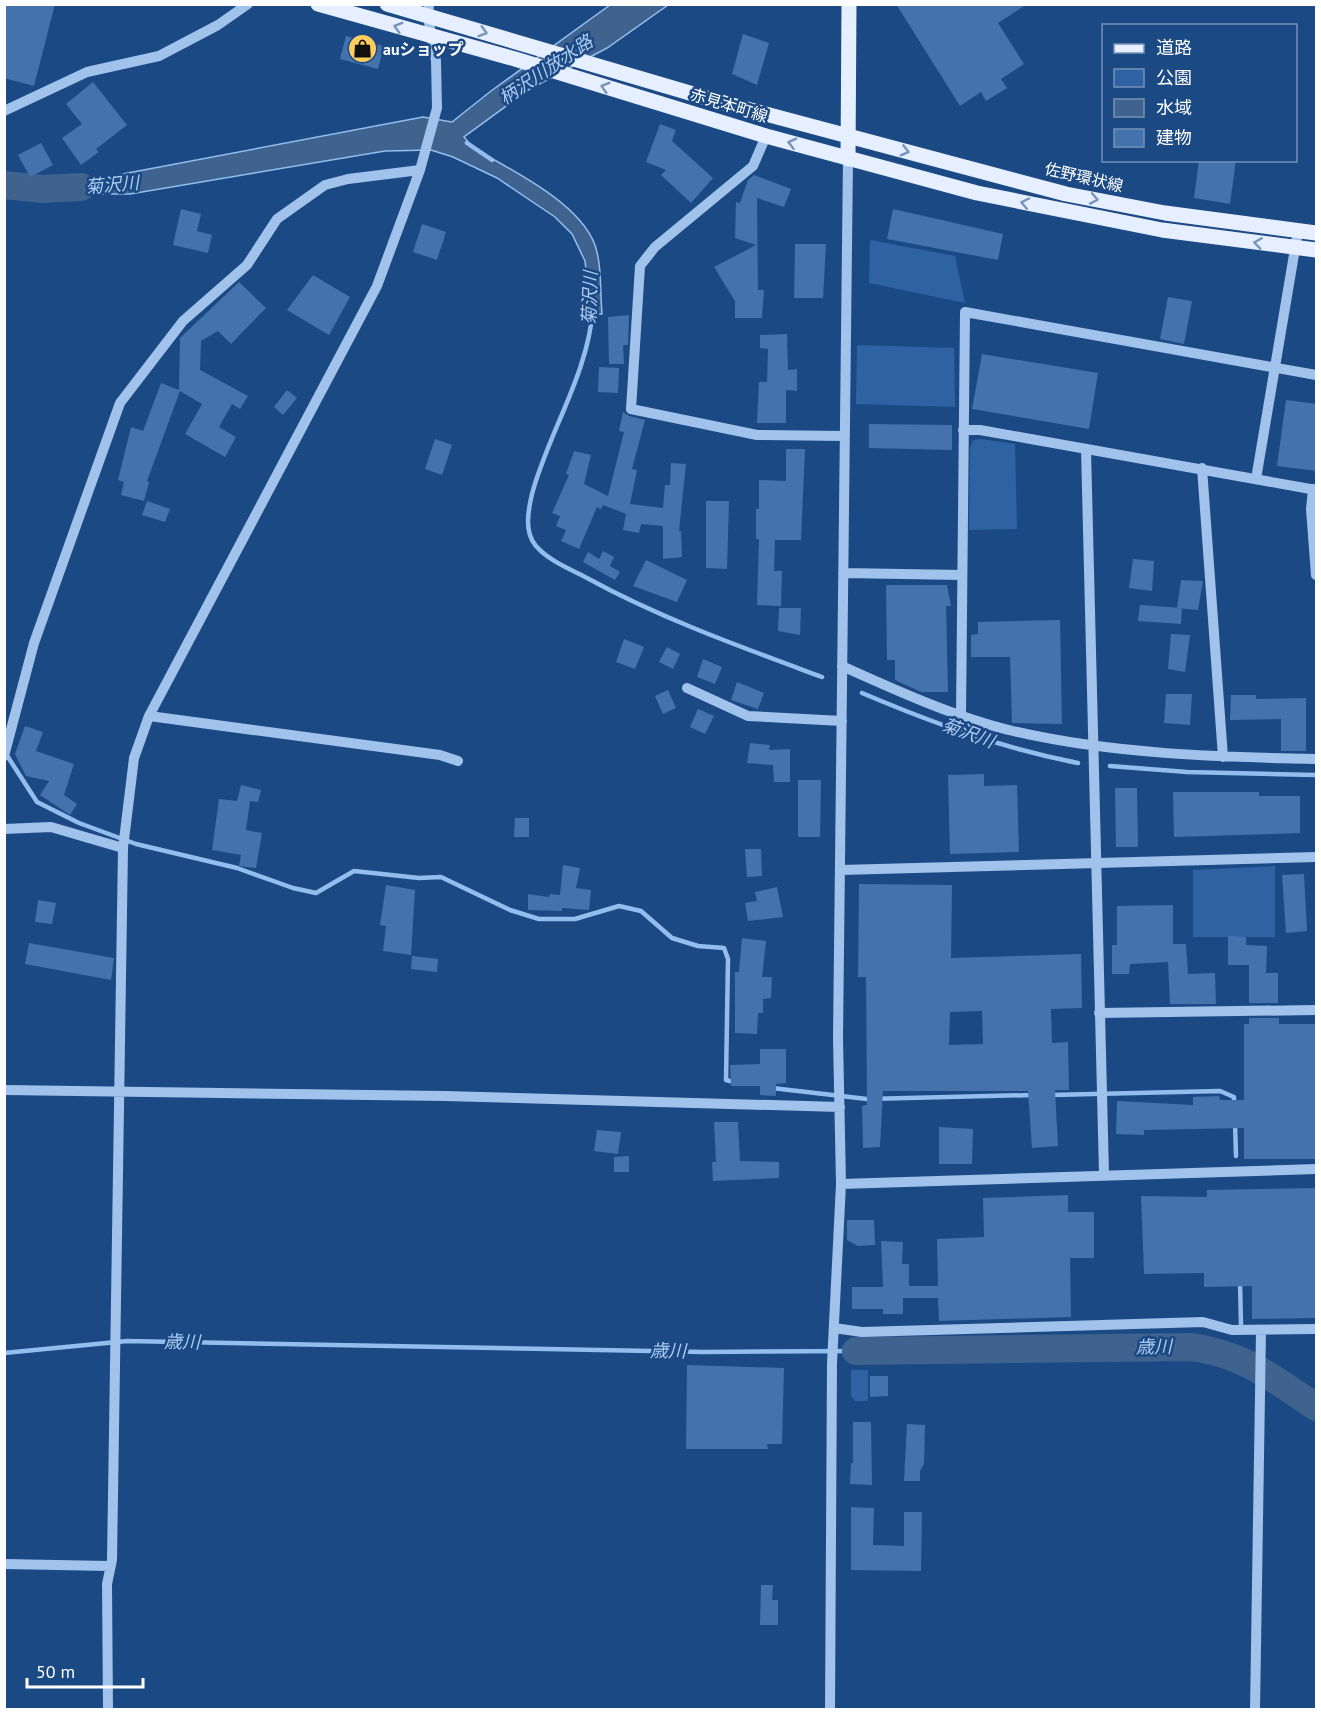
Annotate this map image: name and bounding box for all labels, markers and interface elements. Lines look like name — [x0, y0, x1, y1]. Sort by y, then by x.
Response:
one-way arrow — [393, 22, 404, 34]
legend — [1102, 24, 1297, 162]
one-way arrow — [477, 25, 488, 37]
water label: 柄沢川放水路 — [495, 29, 599, 109]
shop icon: auショップ — [346, 33, 378, 65]
text: 道路 — [1156, 36, 1192, 59]
place label: auショップ — [383, 39, 464, 59]
text: 公園 — [1156, 66, 1192, 89]
one-way arrow — [600, 81, 611, 94]
street label: 赤見本町線 — [688, 84, 770, 126]
text: 水域 — [1156, 96, 1192, 119]
text: 建物 — [1156, 126, 1192, 149]
one-way arrow — [787, 138, 798, 150]
one-way arrow — [900, 143, 910, 156]
street label: 佐野環状線 — [1043, 158, 1125, 196]
water label: 菊沢川 — [84, 171, 142, 198]
one-way arrow — [1089, 192, 1099, 205]
one-way arrow — [1020, 198, 1030, 211]
one-way arrow — [1254, 237, 1263, 249]
water label: 菊沢川 — [577, 269, 602, 325]
water label: 菊沢川 — [939, 712, 999, 753]
water label: 歳川 — [164, 1330, 202, 1353]
water label: 歳川 — [1136, 1335, 1174, 1358]
water label: 歳川 — [650, 1339, 688, 1362]
scale bar — [27, 1651, 142, 1689]
text: 50 m — [36, 1660, 75, 1683]

